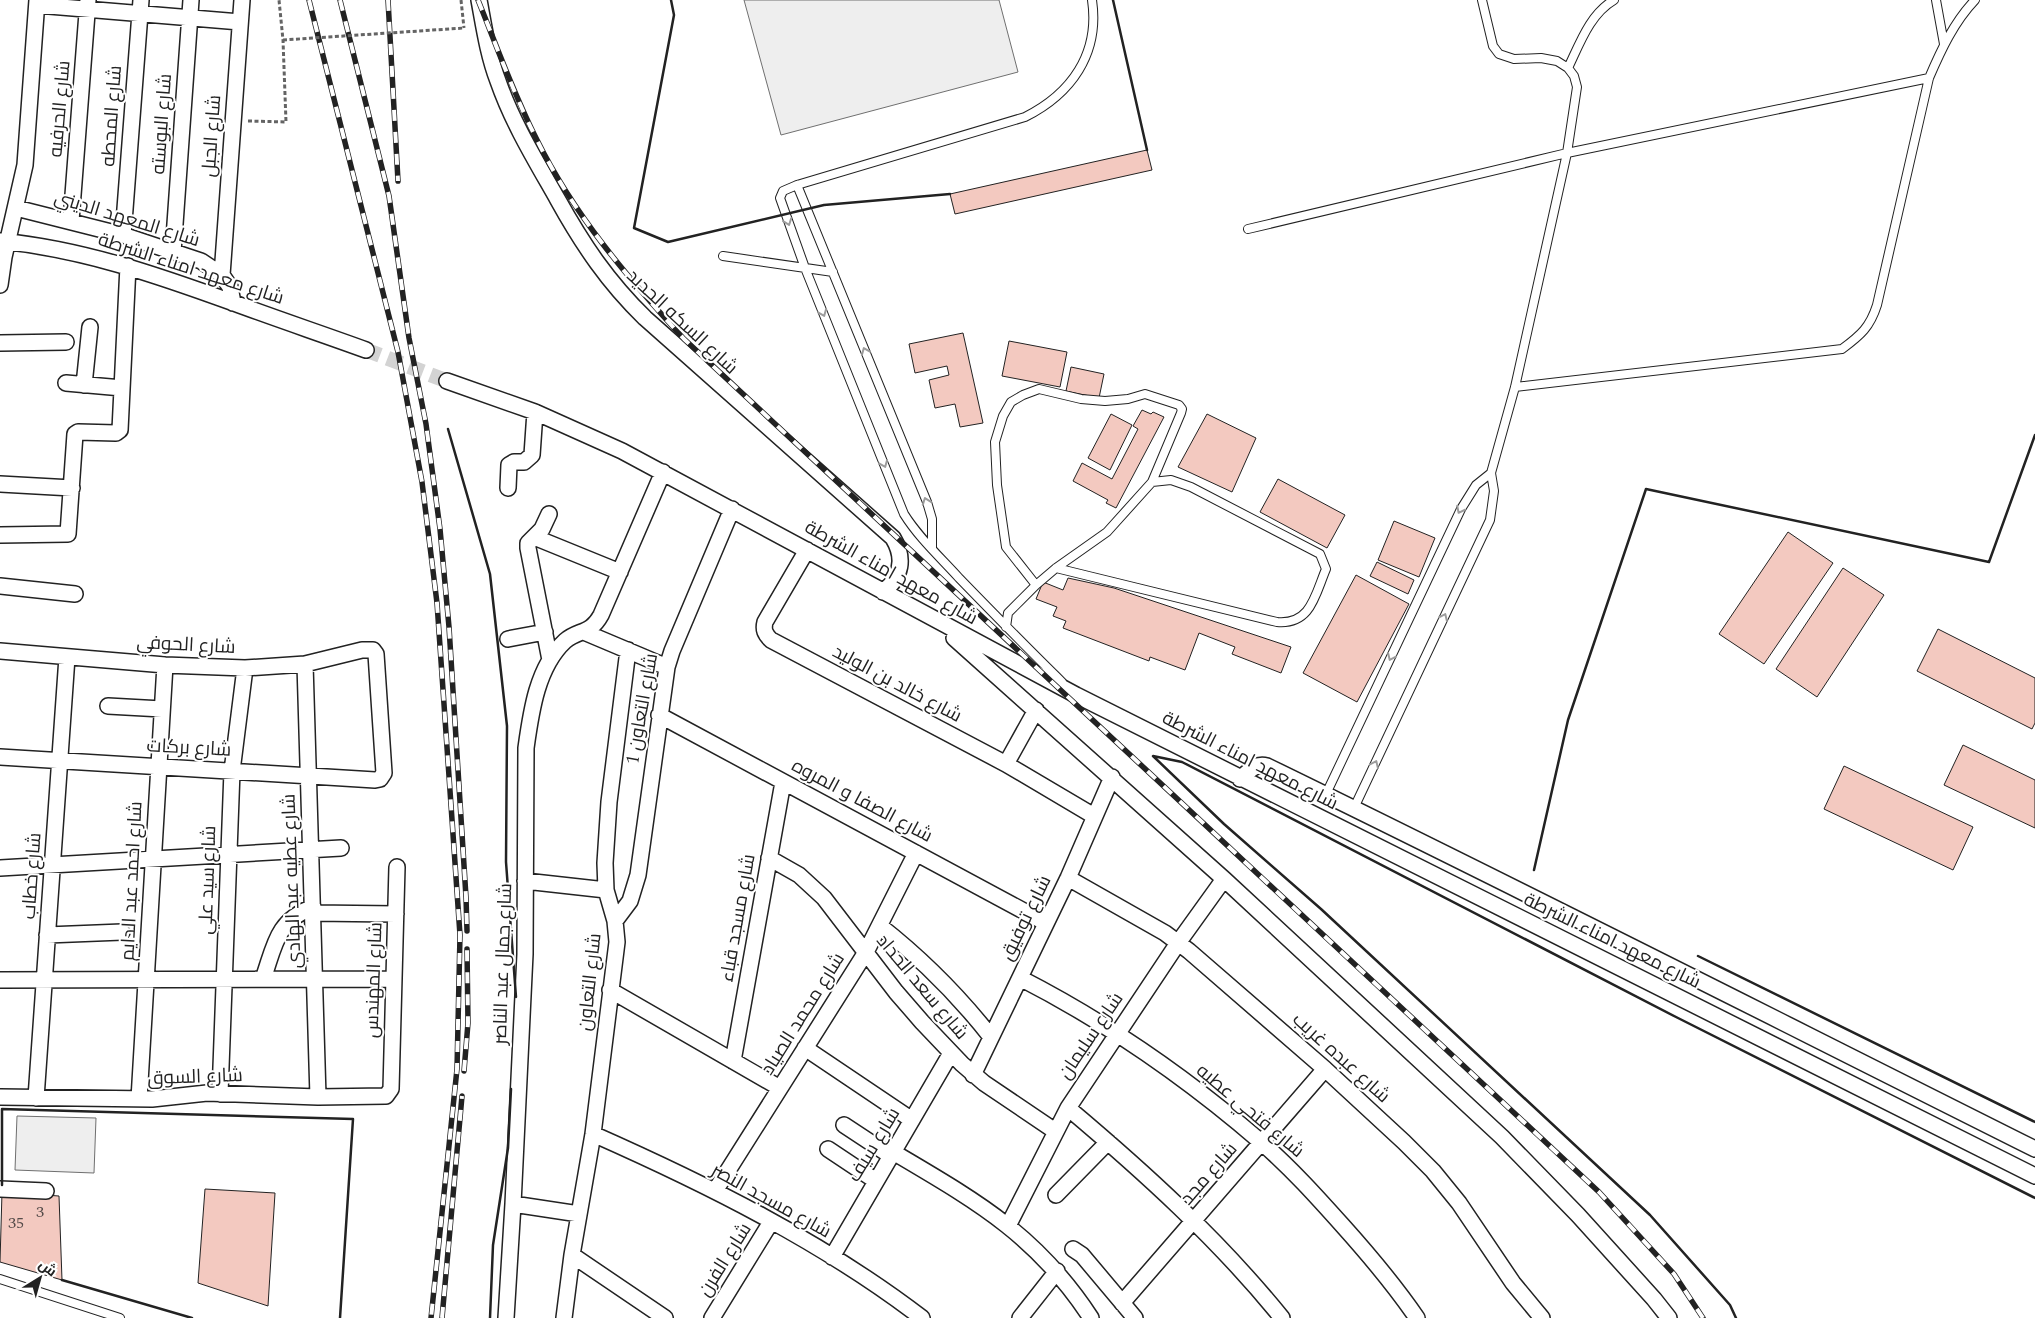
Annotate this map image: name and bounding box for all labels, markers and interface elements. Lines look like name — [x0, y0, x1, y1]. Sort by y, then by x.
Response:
street label: شارع الحرفيه — [41, 59, 79, 159]
street label: شارع المحطه — [94, 64, 130, 168]
street label: شارع البوسته — [144, 73, 180, 175]
street label: شارع الجبل — [195, 94, 229, 178]
street label: شارع المعهد الديني — [51, 183, 203, 255]
one-way arrow — [782, 217, 792, 226]
street label: شارع معهد امناء الشرطة — [94, 225, 288, 313]
street label: شارع السكه الحديد — [620, 262, 744, 382]
one-way arrow — [818, 309, 828, 317]
one-way arrow — [861, 347, 871, 356]
one-way arrow — [878, 459, 889, 468]
one-way arrow — [922, 498, 932, 506]
one-way arrow — [1456, 505, 1466, 514]
street label: شارع معهد امناء الشرطة — [799, 513, 983, 633]
one-way arrow — [1438, 613, 1448, 622]
street label: شارع الحوفي — [136, 628, 236, 662]
street label: شارع خالد بن الوليد — [827, 638, 967, 730]
street label: شارع التعاون 1 — [618, 651, 666, 767]
one-way arrow — [1387, 652, 1397, 661]
street label: شارع معهد امناء الشرطة — [1157, 704, 1343, 818]
street label: شارع بركات — [146, 731, 232, 765]
street label: شارع الصفا و المروه — [786, 752, 938, 850]
one-way arrow — [1369, 760, 1379, 769]
street label: شارع عطيه عبد الهادي — [274, 793, 310, 969]
street label: شارع احمد عبد الدايم — [113, 800, 151, 962]
street label: شارع سيد علي — [192, 825, 224, 935]
street label: شارع خطاب — [15, 832, 49, 920]
street label: شارع مسجد قباء — [712, 852, 764, 984]
street label: شارع توفيق — [993, 870, 1059, 966]
street label: شارع جمال عبد الناصر — [486, 883, 520, 1046]
street label: شارع معهد امناء الشرطة — [1518, 885, 1706, 997]
street label: شارع المهندس — [357, 922, 391, 1038]
street label: شارع سعد الحداد — [869, 928, 975, 1046]
street label: شارع التعاون — [570, 932, 610, 1032]
street label: شارع محمد الصياد — [754, 947, 852, 1081]
street label: شارع سليمان — [1051, 987, 1131, 1085]
street label: شارع عبده غريب — [1285, 1006, 1397, 1110]
street label: شارع فتحي عطيه — [1189, 1057, 1311, 1165]
street label: شارع السوق — [147, 1061, 243, 1093]
street label: شارع سيف — [840, 1102, 908, 1188]
street label: شارع مجد — [1173, 1136, 1245, 1212]
street label: شارع مسجد النصر — [705, 1155, 836, 1246]
house number: 3 — [36, 1200, 44, 1224]
house number: 35 — [8, 1211, 24, 1235]
street label: شارع الفرن — [691, 1217, 759, 1303]
north arrow — [15, 1253, 65, 1303]
text: ش — [34, 1254, 61, 1282]

